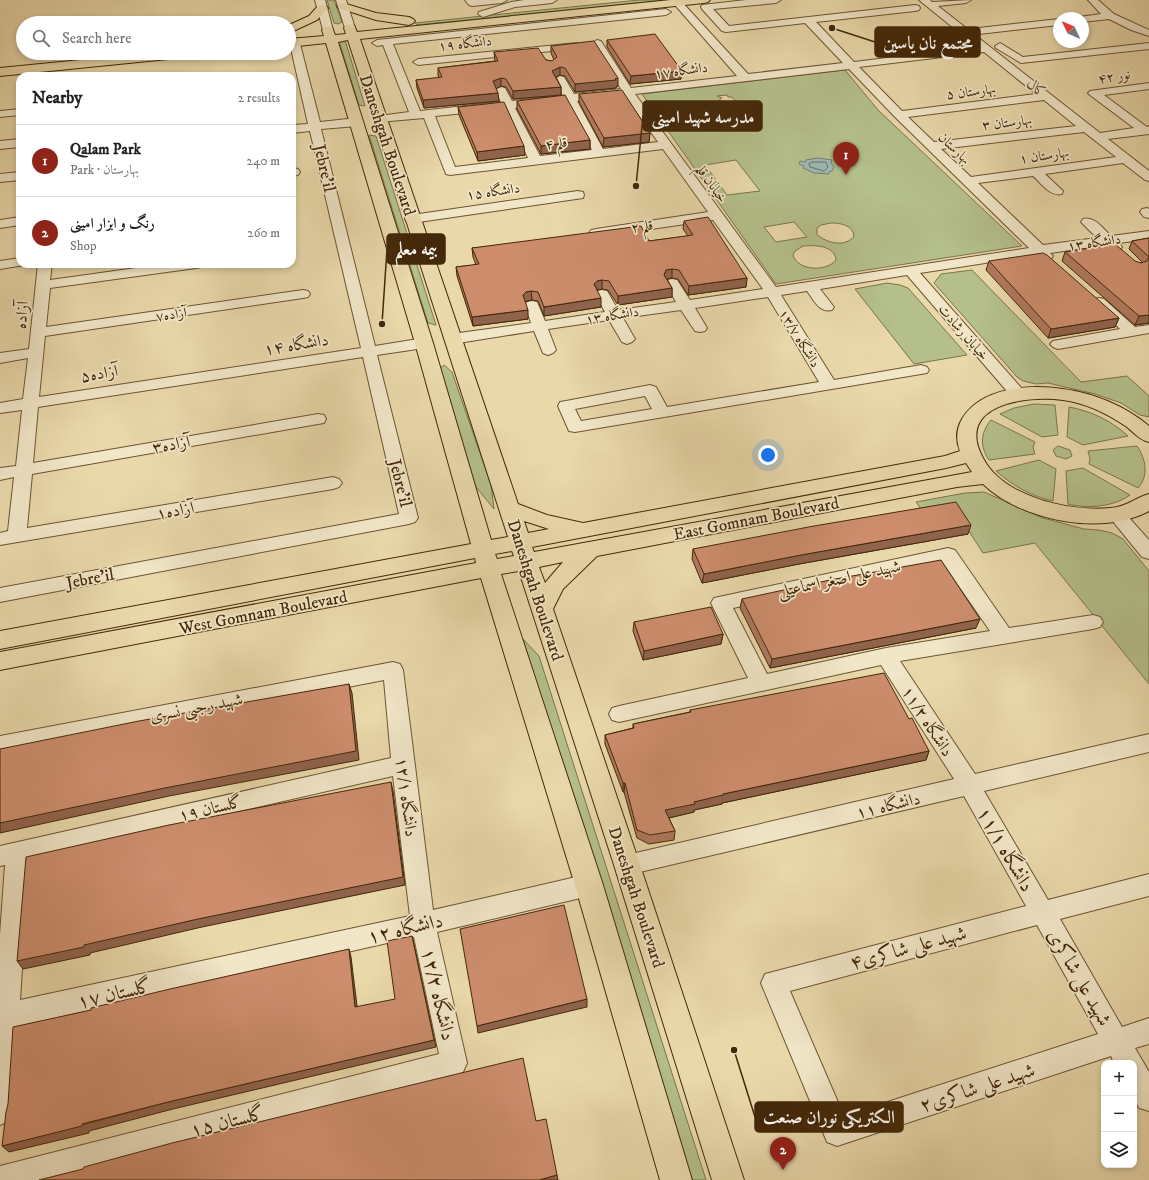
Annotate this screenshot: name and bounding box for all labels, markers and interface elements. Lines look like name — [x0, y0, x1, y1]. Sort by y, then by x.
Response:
north arrow — [1053, 12, 1089, 48]
search box — [16, 16, 296, 60]
icon: search — [30, 27, 52, 49]
callout: مجتمع نان یاسین — [875, 27, 980, 57]
text: Search here — [62, 29, 131, 48]
street label: دانشگاه ۱۹ — [437, 31, 493, 56]
text: مجتمع نان یاسین — [883, 33, 974, 60]
street label: دانشگاه ۱۷ — [653, 58, 709, 83]
street label: نور ۴۲ — [1097, 65, 1132, 89]
street label: Daneshgah Boulevard — [354, 72, 420, 219]
water label: کال — [1023, 75, 1051, 102]
street label: بهارستان ۵ — [945, 80, 997, 104]
text: Nearby — [32, 87, 82, 109]
text: 2 results — [238, 90, 280, 106]
callout: مدرسه شهید امینی — [643, 101, 762, 131]
text: مدرسه شهید امینی — [651, 107, 755, 130]
street label: بهارستان ۳ — [981, 111, 1033, 135]
street label: بهارستان — [934, 129, 975, 169]
street label: قلم ۴ — [544, 134, 569, 159]
text: Qalam Park — [70, 140, 141, 159]
street label: Jebre'il — [307, 140, 340, 194]
pin: 1 — [833, 142, 859, 175]
street label: بهارستان ۱ — [1018, 144, 1070, 168]
text: 1 — [43, 153, 47, 169]
text: 240 m — [247, 153, 280, 169]
street label: خیابان قلم — [687, 161, 731, 209]
text: Park · بهارستان — [70, 162, 139, 178]
street label: دانشگاه ۱۵ — [465, 178, 521, 205]
text: رنگ و ابزار امینی — [70, 214, 155, 233]
street label: قلم ۲ — [630, 217, 655, 242]
text: 2 — [42, 225, 48, 241]
text: 260 m — [247, 225, 280, 241]
street label: دانشگاه ۱۳ — [1066, 229, 1122, 256]
callout: بیمه معلم — [387, 234, 445, 264]
text: Shop — [70, 238, 96, 254]
text: بیمه معلم — [395, 239, 437, 268]
street label: آزاده — [10, 298, 35, 330]
street label: خیابان رشادت — [934, 301, 993, 364]
street label: دانشگاه ۱۳ — [584, 302, 640, 329]
street label: آزاده۷ — [154, 304, 190, 326]
street label: دانشگاه ۱۳/۷ — [774, 305, 825, 371]
street label: دانشگاه ۱۴ — [262, 328, 330, 361]
street label: آزاده۵ — [79, 360, 122, 388]
street label: آزاده۳ — [151, 430, 194, 459]
your location — [758, 445, 778, 465]
street label: Jebre'il — [383, 455, 417, 509]
street label: East Gomnam Boulevard — [672, 492, 841, 546]
street label: آزاده۱ — [155, 496, 198, 525]
street label: Daneshgah Boulevard — [502, 517, 568, 664]
street label: شهید علی اصغر اسماعیلی — [776, 555, 903, 604]
street label: Jebre'il — [62, 564, 116, 595]
street label: West Gomnam Boulevard — [176, 586, 350, 640]
street label: دانشگاه ۱۱/۲ — [896, 681, 959, 761]
street label: شهید رجبی نسری — [148, 688, 245, 730]
street label: دانشگاه ۱۲/۱ — [390, 756, 423, 838]
street label: دانشگاه ۱۱ — [854, 787, 923, 824]
street label: گلستان ۱۹ — [176, 791, 244, 827]
street label: دانشگاه ۱۱/۱ — [970, 802, 1041, 897]
street label: Daneshgah Boulevard — [603, 824, 669, 971]
street label: دانشگاه ۱۲ — [365, 907, 446, 950]
street label: شهید علی شاکری۴ — [847, 921, 970, 977]
street label: شهید علی شاکری — [1040, 925, 1117, 1031]
street label: دانشگاه ۱۲/۲ — [415, 945, 462, 1043]
street label: گلستان ۱۷ — [75, 973, 154, 1015]
street label: شهید علی شاکری۲ — [917, 1058, 1039, 1120]
map controls — [1101, 1060, 1137, 1168]
button: + — [1101, 1060, 1137, 1096]
button: − — [1101, 1096, 1137, 1132]
street label: گلستان ۱۵ — [187, 1100, 267, 1144]
callout: الکتریکی نوران صنعت — [755, 1102, 903, 1132]
text: الکتریکی نوران صنعت — [763, 1107, 895, 1129]
button: layers — [1101, 1132, 1137, 1168]
pin: 2 — [770, 1137, 796, 1170]

